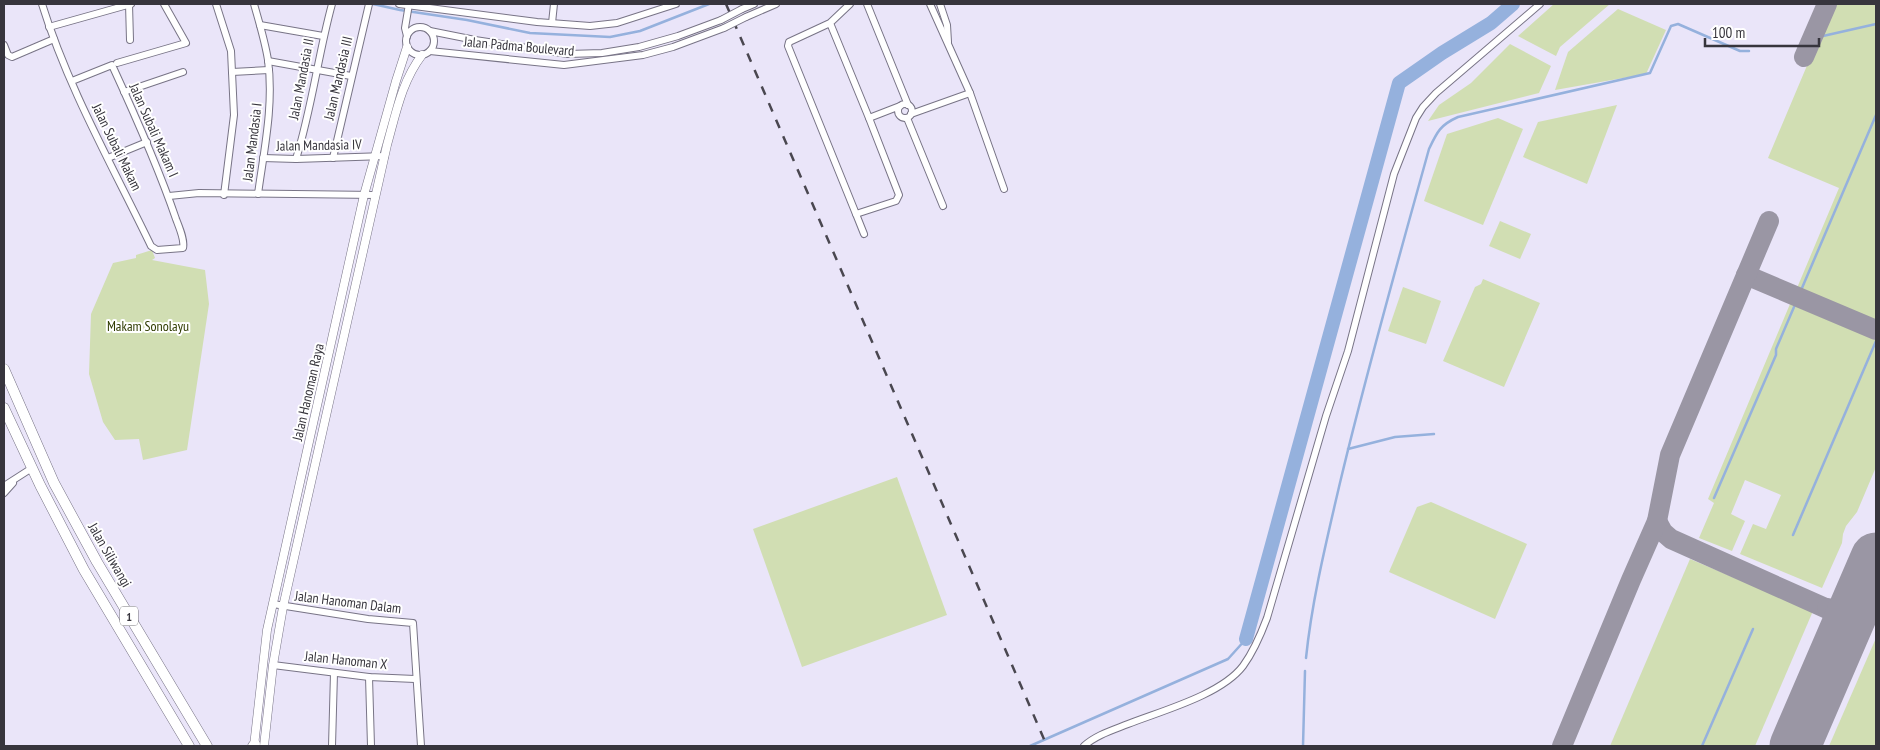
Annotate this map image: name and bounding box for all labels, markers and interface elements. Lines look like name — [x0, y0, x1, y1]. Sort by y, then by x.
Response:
scale bar — [1705, 15, 1819, 47]
text: 100 m — [1712, 23, 1745, 42]
street label: Jalan Padma Boulevard — [462, 32, 575, 60]
street label: Jalan Mandasia III — [319, 34, 356, 123]
street label: Jalan Mandasia II — [284, 37, 318, 122]
street label: Jalan Subali Makam I — [125, 79, 183, 180]
street label: Jalan Subali Makam — [88, 100, 146, 193]
street label: Jalan Mandasia I — [238, 102, 266, 183]
street label: Jalan Mandasia IV — [275, 135, 362, 155]
park label: Makam Sonolayu — [107, 317, 189, 335]
street label: Jalan Hanoman Raya — [288, 342, 328, 443]
street label: Jalan Siliwangi — [84, 519, 136, 590]
street label: Jalan Hanoman Dalam — [293, 586, 402, 617]
road number: 1 — [120, 606, 138, 626]
street label: Jalan Hanoman X — [303, 647, 388, 673]

